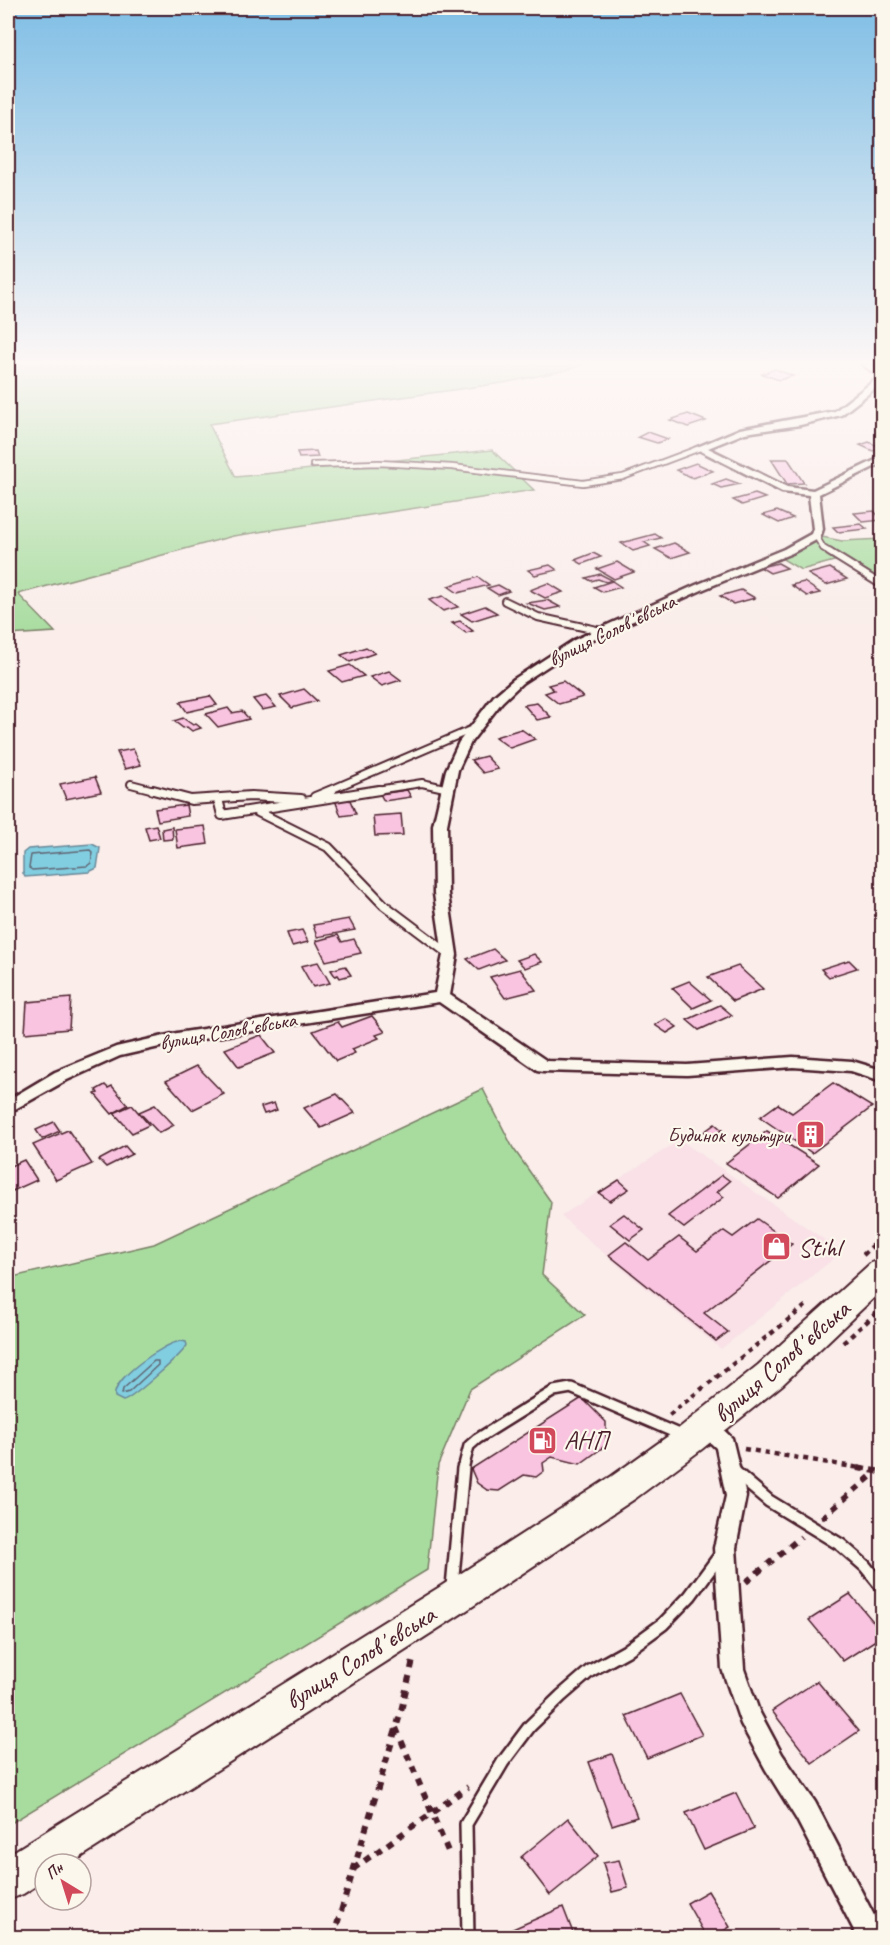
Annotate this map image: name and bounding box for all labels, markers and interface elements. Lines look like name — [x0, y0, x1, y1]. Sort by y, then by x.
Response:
street label: вулиця Соловʼєвська — [544, 587, 682, 672]
street label: вулиця Соловʼєвська — [158, 1006, 300, 1056]
building icon: Будинок культури — [795, 1119, 827, 1151]
place label: Будинок культури — [667, 1122, 793, 1148]
shop icon: Stihl — [761, 1231, 793, 1263]
place label: Stihl — [798, 1231, 846, 1264]
street label: вулиця Соловʼєвська — [706, 1292, 858, 1430]
fuel station icon: АНП — [527, 1424, 559, 1456]
place label: АНП — [564, 1424, 611, 1457]
street label: вулиця Соловʼєвська — [279, 1597, 443, 1717]
north arrow — [33, 1852, 93, 1912]
text: Пн — [42, 1857, 68, 1884]

